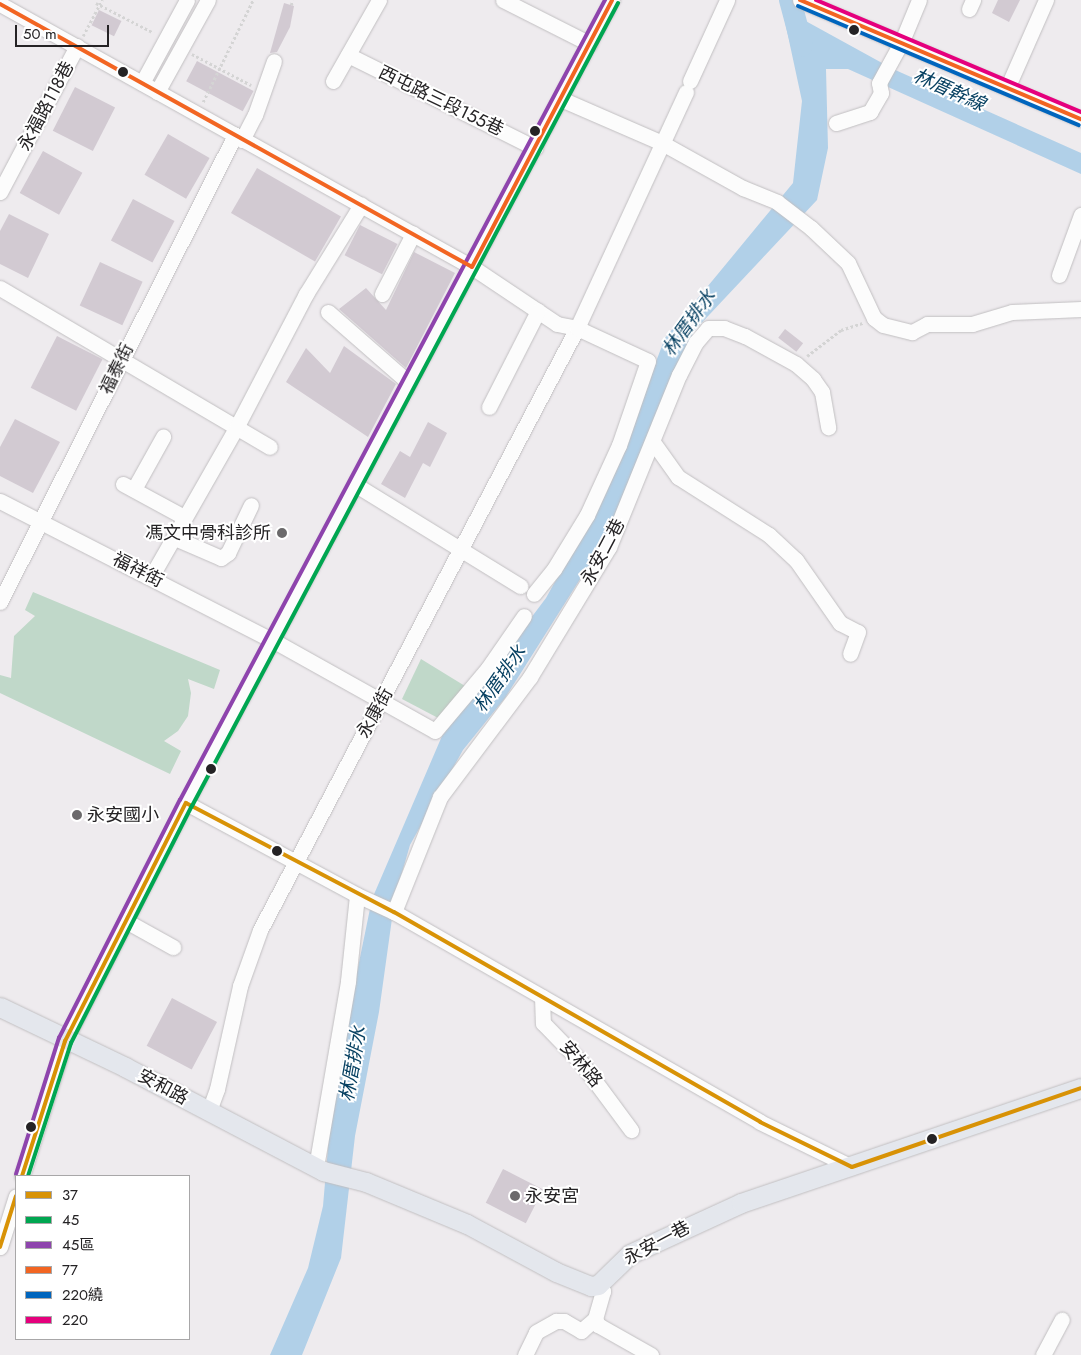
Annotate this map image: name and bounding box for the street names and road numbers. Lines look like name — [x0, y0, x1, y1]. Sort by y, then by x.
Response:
street label: 永福路118巷 — [13, 58, 79, 154]
street label: 西屯路三段155巷 — [375, 61, 507, 141]
street label: 福泰街 — [95, 340, 139, 398]
street label: 永安二巷 — [577, 515, 629, 589]
street label: 福祥街 — [109, 548, 167, 592]
street label: 永康街 — [352, 684, 398, 742]
street label: 安林路 — [555, 1036, 607, 1092]
street label: 安和路 — [134, 1065, 192, 1109]
street label: 永安一巷 — [620, 1217, 694, 1269]

